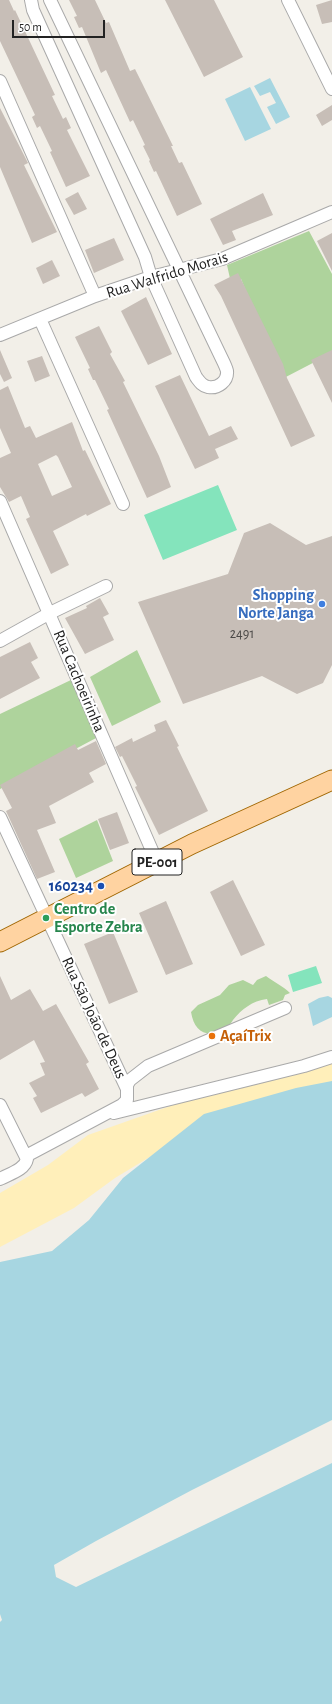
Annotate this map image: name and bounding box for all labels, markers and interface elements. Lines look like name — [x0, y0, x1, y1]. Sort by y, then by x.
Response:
scale bar — [14, 12, 107, 38]
text: 50 m — [19, 21, 42, 33]
street label: Rua Walfrido Morais — [104, 247, 230, 303]
place label: Shopping Norte Janga — [238, 585, 314, 623]
marker: Shopping Norte Janga — [317, 599, 327, 609]
house number: 2491 — [230, 626, 254, 642]
street label: Rua Cachoeirinha — [49, 627, 109, 735]
road number: PE-001 — [132, 849, 182, 875]
place label: 160234 — [49, 876, 93, 896]
marker: 160234 — [96, 881, 106, 891]
place label: Centro de Esporte Zebra — [54, 899, 143, 937]
marker: Centro de Esporte Zebra — [41, 913, 51, 923]
street label: Rua São João de Deus — [57, 954, 131, 1082]
place label: AçaíTrix — [220, 1026, 271, 1046]
marker: AçaíTrix — [207, 1031, 217, 1041]

